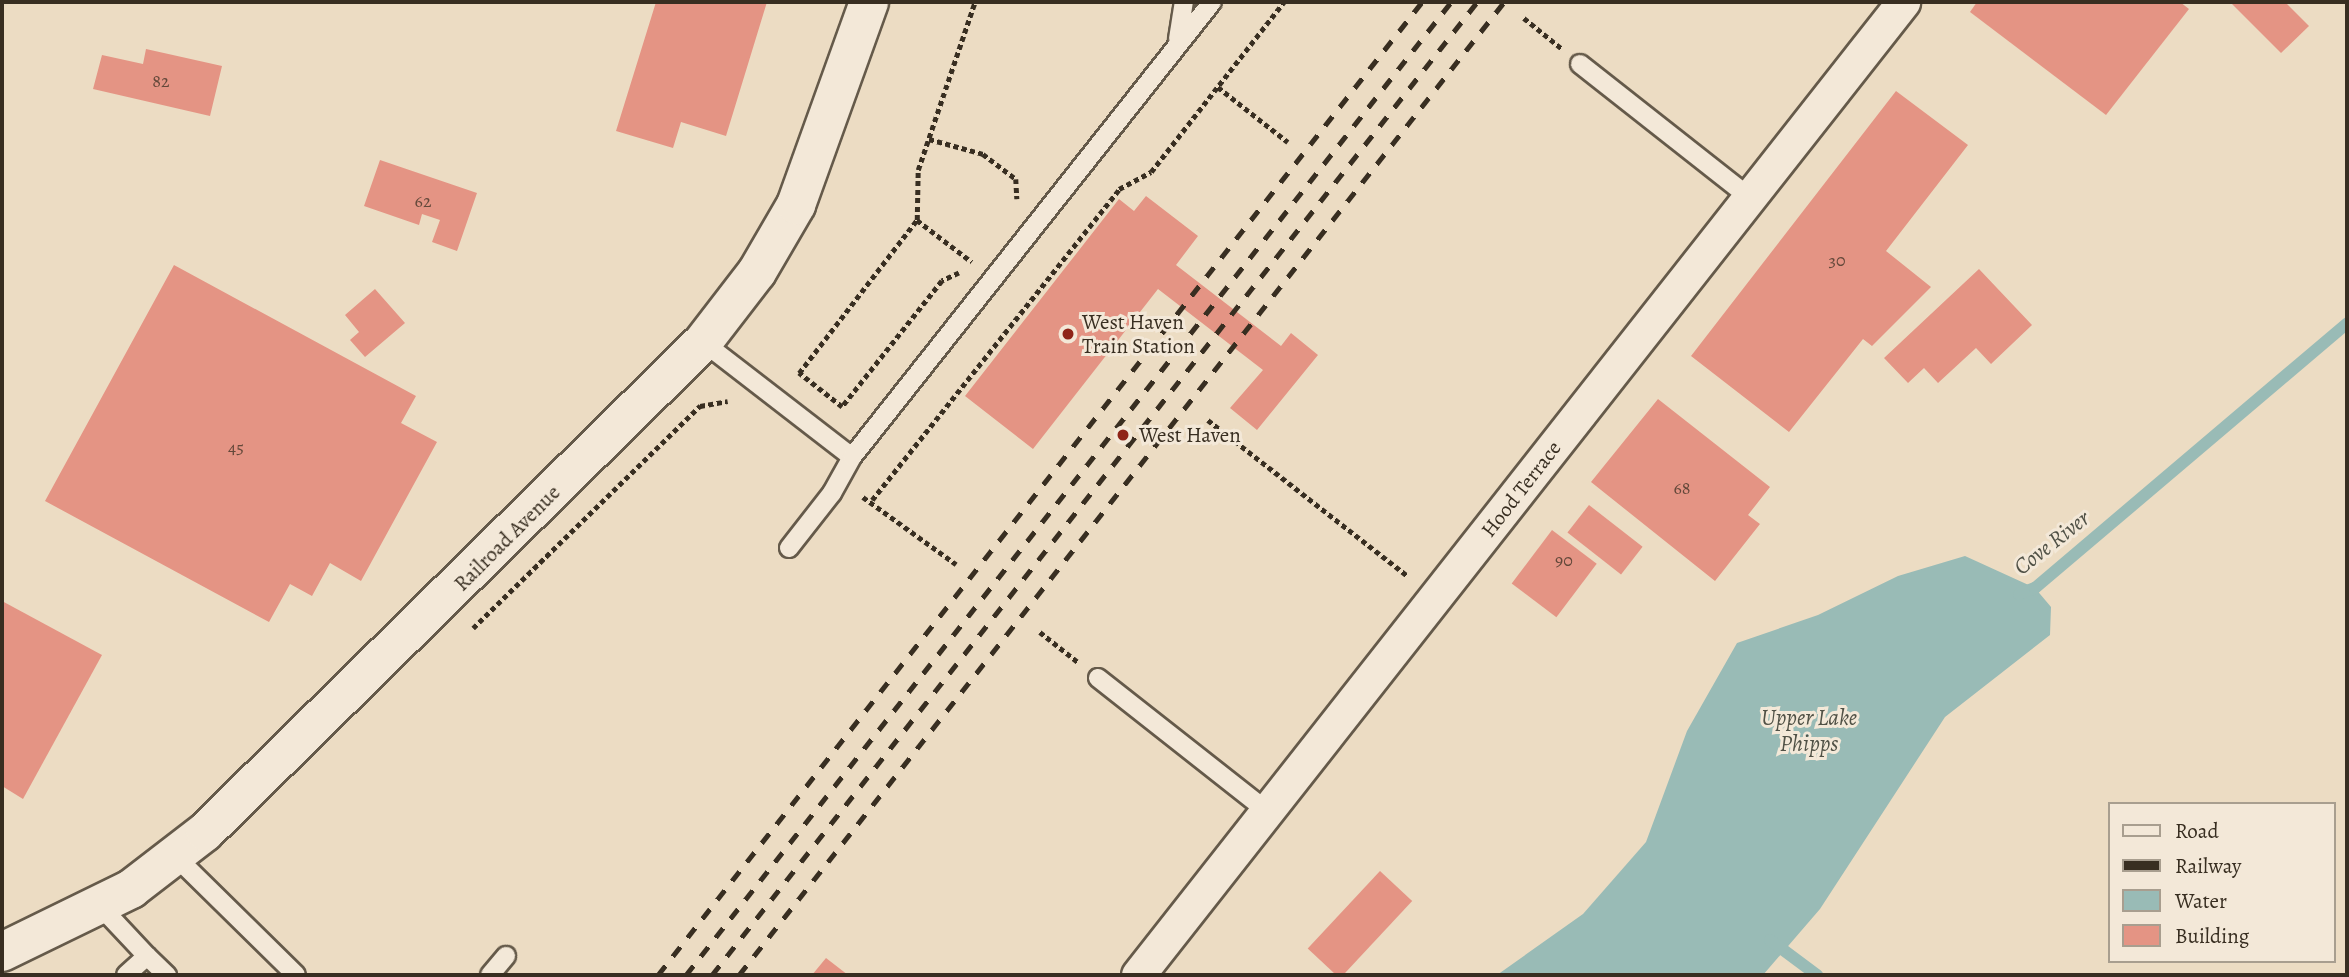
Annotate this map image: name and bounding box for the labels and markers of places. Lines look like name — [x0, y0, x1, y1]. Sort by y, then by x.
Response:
place label: West Haven Train Station — [1082, 309, 1195, 359]
marker: West Haven Train Station — [1060, 326, 1076, 342]
place label: West Haven — [1139, 422, 1241, 448]
marker: West Haven — [1113, 425, 1133, 445]

